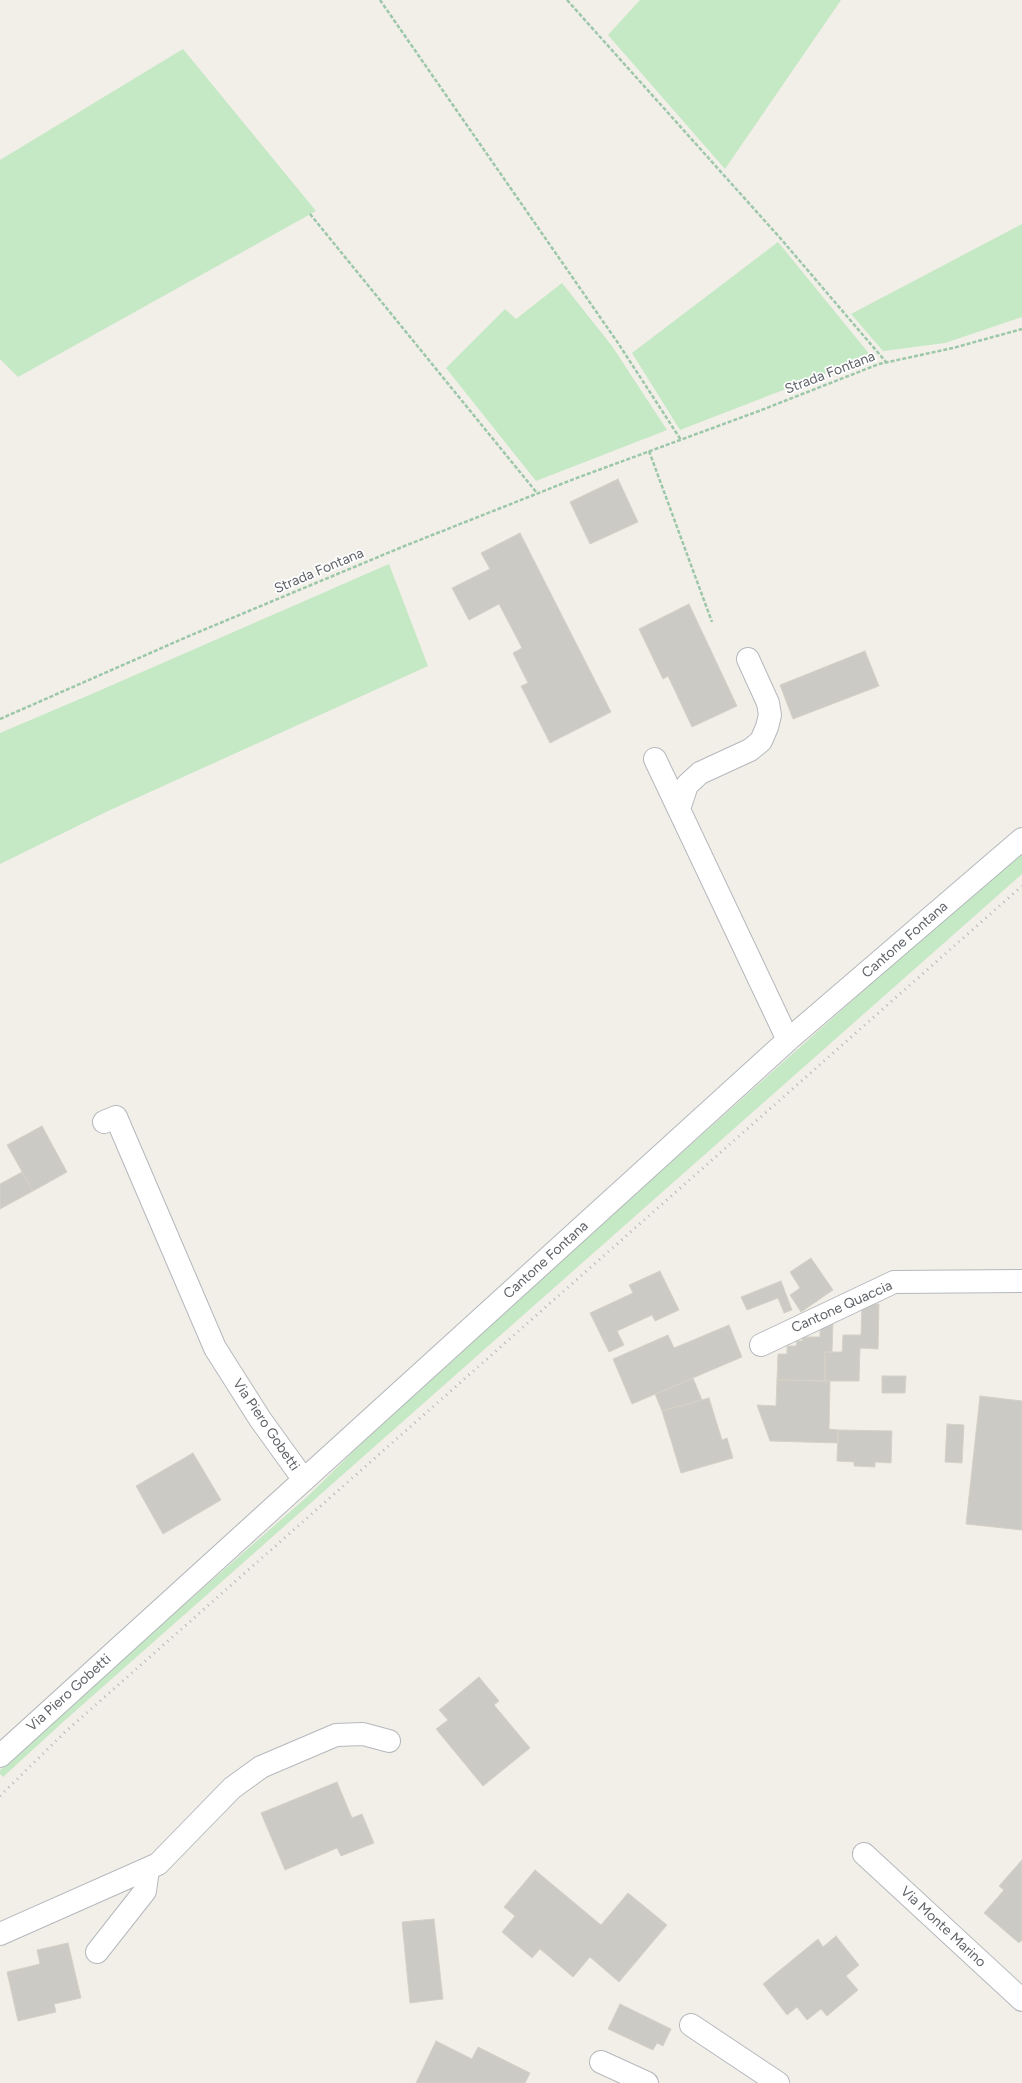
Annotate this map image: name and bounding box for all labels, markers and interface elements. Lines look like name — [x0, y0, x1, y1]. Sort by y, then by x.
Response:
street label: Strada Fontana — [782, 348, 878, 398]
street label: Strada Fontana — [272, 545, 366, 597]
street label: Cantone Fontana — [859, 898, 951, 982]
street label: Cantone Fontana — [500, 1218, 592, 1302]
street label: Cantone Quaccia — [789, 1277, 895, 1337]
street label: Via Piero Gobetti — [229, 1376, 303, 1474]
street label: Via Piero Gobetti — [24, 1651, 114, 1735]
street label: Via Monte Marino — [897, 1883, 989, 1971]

